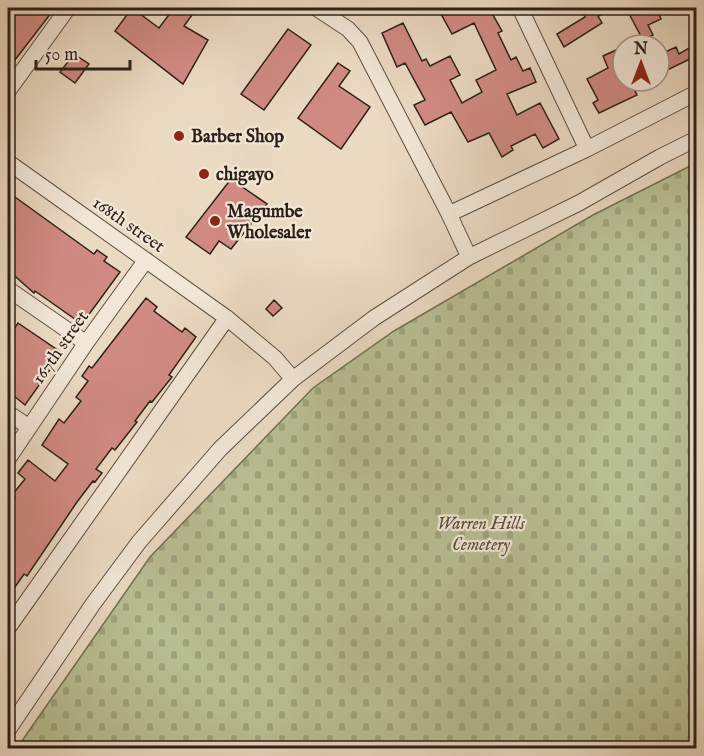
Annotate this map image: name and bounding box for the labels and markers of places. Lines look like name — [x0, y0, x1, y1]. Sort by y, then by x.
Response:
place label: Barber Shop — [191, 126, 284, 149]
marker: Barber Shop — [172, 129, 186, 143]
place label: chigayo — [216, 164, 274, 187]
marker: chigayo — [197, 167, 211, 181]
place label: Magumbe Wholesaler — [226, 201, 311, 245]
marker: Magumbe Wholesaler — [208, 214, 222, 228]

